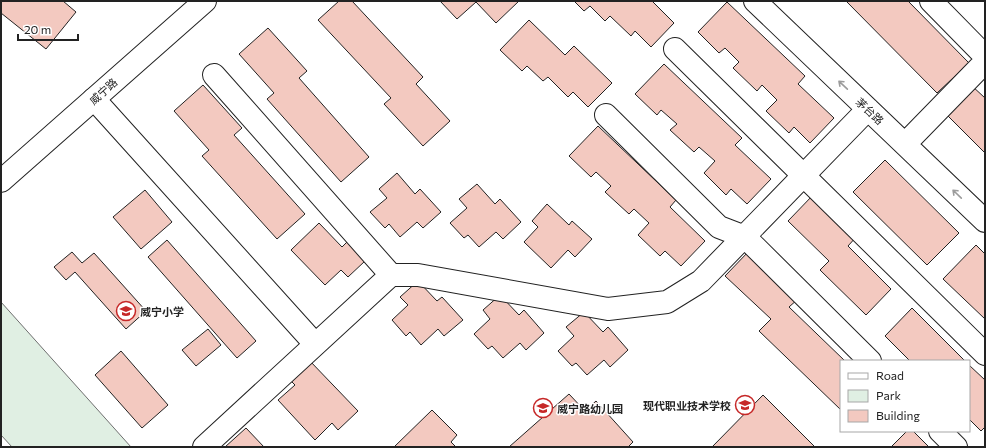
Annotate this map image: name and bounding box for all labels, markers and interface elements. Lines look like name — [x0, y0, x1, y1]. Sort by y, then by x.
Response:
scale bar — [18, 16, 78, 42]
text: 20 m — [24, 22, 51, 36]
street label: 威宁路 — [86, 75, 120, 107]
one-way arrow — [837, 80, 848, 89]
street label: 茅台路 — [853, 95, 887, 127]
one-way arrow — [952, 189, 962, 199]
school or university icon: 威宁小学 — [115, 300, 137, 322]
place label: 威宁小学 — [140, 305, 184, 318]
legend — [840, 360, 970, 432]
text: Road — [876, 368, 904, 382]
text: Park — [876, 388, 902, 402]
school or university icon: 现代职业技术学校 — [734, 394, 756, 416]
school or university icon: 威宁路幼儿园 — [532, 397, 554, 419]
place label: 现代职业技术学校 — [643, 399, 731, 412]
place label: 威宁路幼儿园 — [557, 402, 623, 415]
text: Building — [876, 408, 920, 422]

